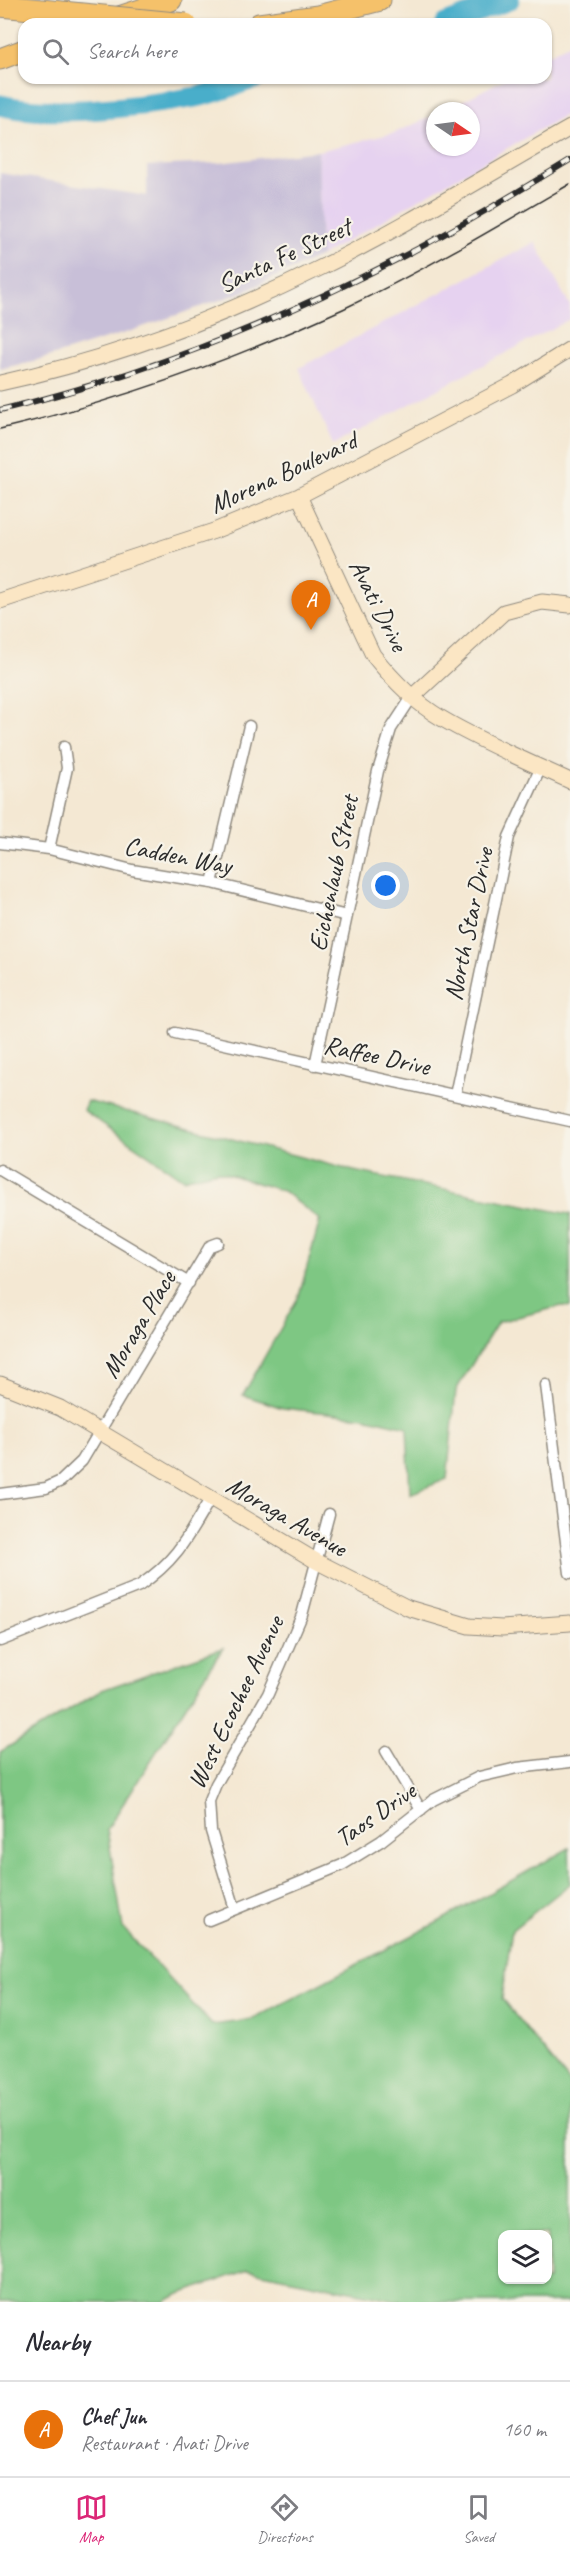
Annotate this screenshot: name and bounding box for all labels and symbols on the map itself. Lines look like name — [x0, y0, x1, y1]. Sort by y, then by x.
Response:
north arrow — [426, 102, 480, 156]
street label: Santa Fe Street — [212, 209, 359, 301]
street label: Morena Boulevard — [204, 422, 366, 521]
street label: Avati Drive — [341, 554, 417, 659]
pin: A — [292, 580, 330, 630]
street label: Eichenlaub Street — [301, 790, 367, 954]
street label: Cadden Way — [121, 829, 237, 882]
street label: North Star Drive — [436, 843, 501, 1004]
your location — [371, 871, 400, 900]
street label: Raffee Drive — [321, 1028, 435, 1083]
street label: Moraga Place — [94, 1263, 184, 1384]
street label: Moraga Avenue — [221, 1469, 354, 1565]
street label: West Ecochee Avenue — [179, 1608, 293, 1794]
street label: Taos Drive — [328, 1773, 424, 1854]

